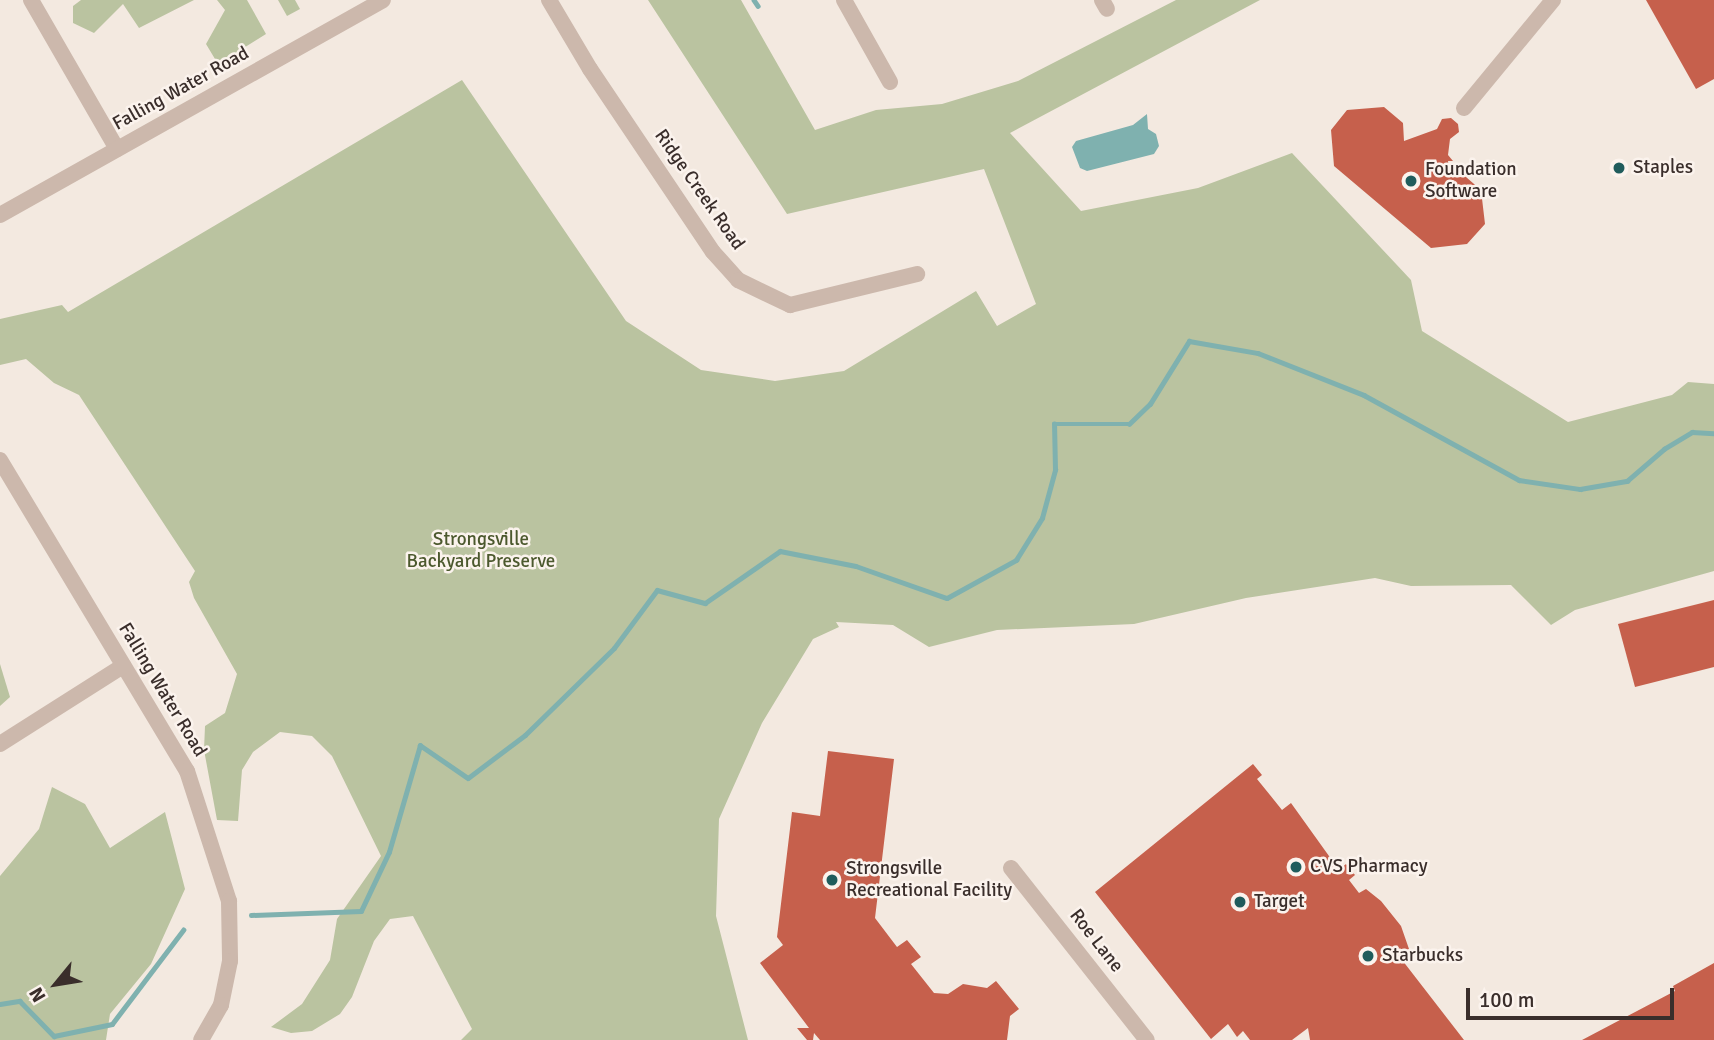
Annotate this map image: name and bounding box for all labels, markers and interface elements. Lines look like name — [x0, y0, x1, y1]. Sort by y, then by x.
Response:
street label: Falling Water Road — [109, 42, 253, 136]
street label: Ridge Creek Road — [649, 125, 749, 255]
place label: Staples — [1633, 157, 1693, 179]
place label: Foundation Software — [1425, 159, 1517, 203]
marker: Staples — [1611, 160, 1627, 176]
marker: Foundation Software — [1403, 173, 1419, 189]
park label: Strongsville Backyard Preserve — [407, 529, 555, 573]
street label: Falling Water Road — [113, 619, 211, 761]
place label: CVS Pharmacy — [1310, 856, 1428, 878]
place label: Strongsville Recreational Facility — [846, 858, 1012, 902]
marker: CVS Pharmacy — [1288, 859, 1304, 875]
marker: Strongsville Recreational Facility — [824, 872, 840, 888]
place label: Target — [1254, 891, 1305, 913]
marker: Target — [1232, 894, 1248, 910]
street label: Roe Lane — [1064, 905, 1128, 977]
place label: Starbucks — [1382, 945, 1463, 967]
marker: Starbucks — [1360, 948, 1376, 964]
north arrow — [21, 949, 91, 1019]
scale bar — [1469, 974, 1677, 1018]
text: N — [24, 983, 52, 1006]
text: 100 m — [1479, 987, 1534, 1013]

